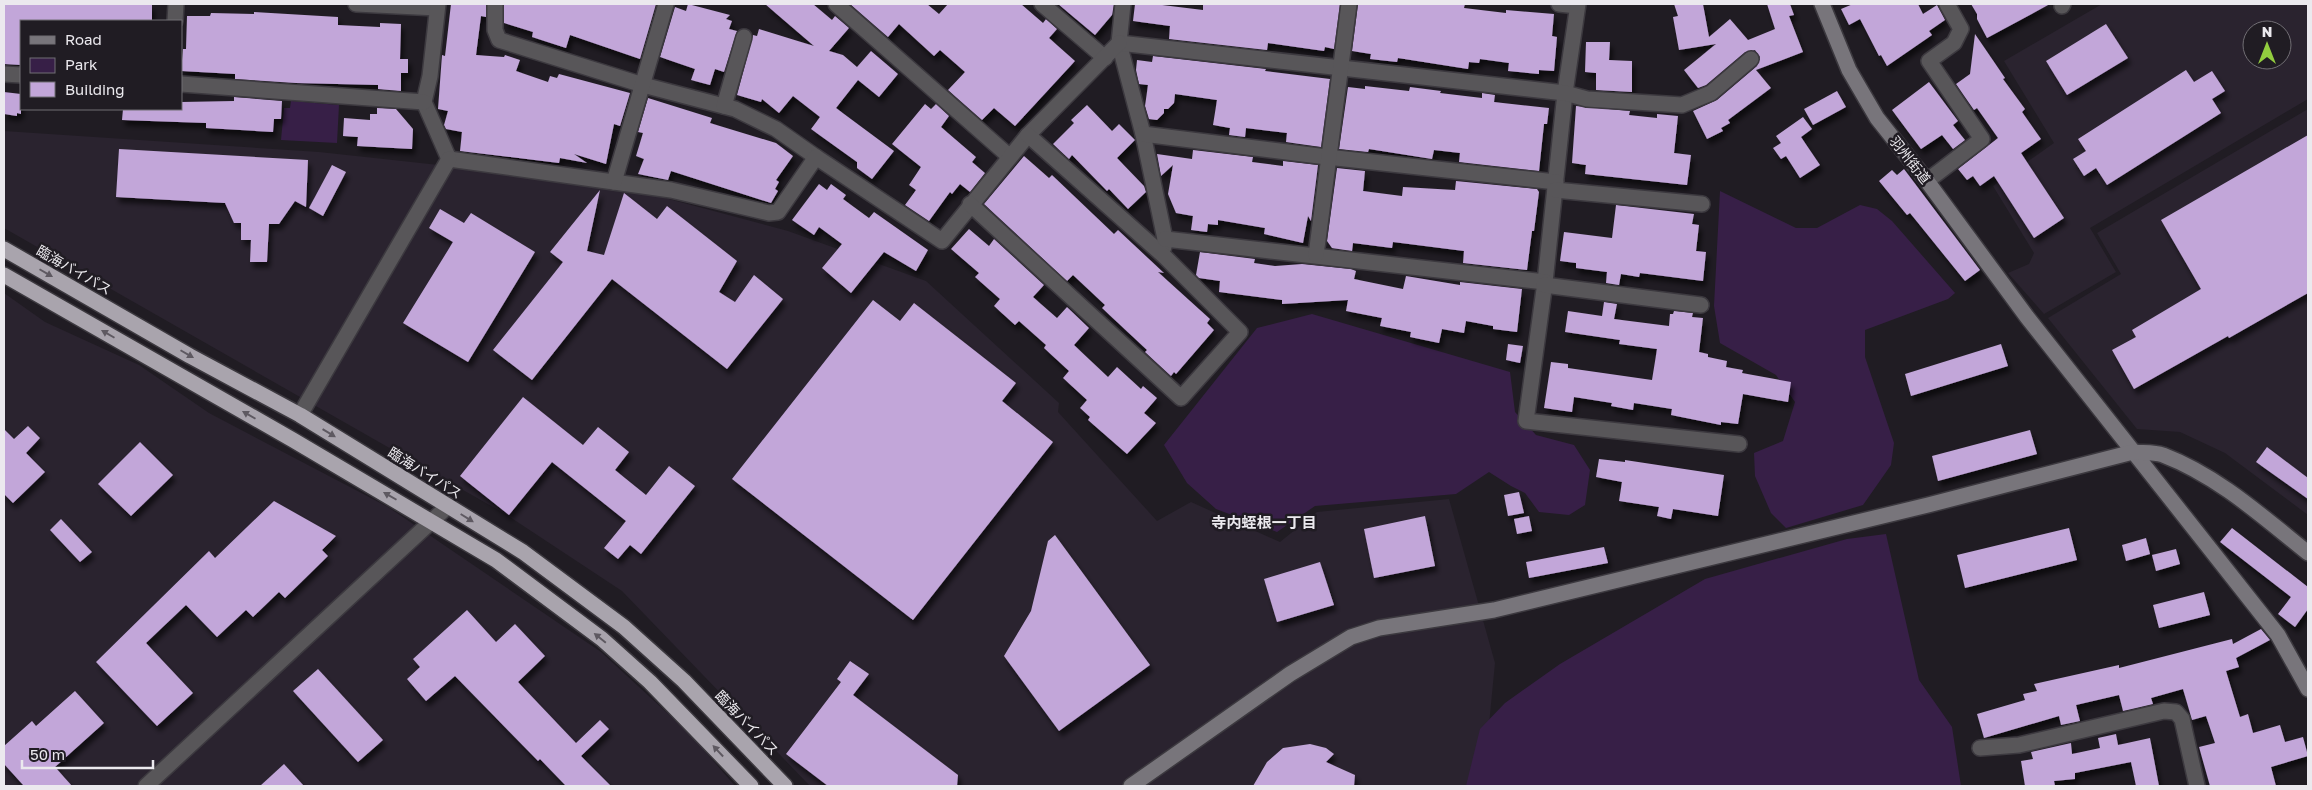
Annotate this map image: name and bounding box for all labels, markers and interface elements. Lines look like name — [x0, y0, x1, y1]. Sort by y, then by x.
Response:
legend — [20, 20, 182, 110]
north arrow — [2242, 20, 2292, 70]
text: N — [2262, 23, 2272, 40]
text: Road — [65, 30, 102, 48]
text: Park — [65, 55, 98, 73]
text: Building — [65, 80, 125, 98]
street label: 羽州街道 — [1886, 132, 1934, 187]
street label: 臨海バイパス — [34, 241, 115, 298]
one-way arrow — [39, 268, 53, 277]
one-way arrow — [101, 330, 115, 339]
one-way arrow — [180, 350, 193, 359]
one-way arrow — [243, 410, 256, 419]
one-way arrow — [322, 428, 335, 438]
street label: 臨海バイパス — [385, 443, 465, 502]
one-way arrow — [383, 492, 396, 501]
one-way arrow — [461, 513, 474, 523]
district label: 寺内蛭根一丁目 — [1211, 513, 1317, 531]
one-way arrow — [594, 633, 607, 644]
street label: 臨海バイパス — [712, 687, 783, 759]
scale bar — [22, 738, 154, 770]
text: 50 m — [30, 745, 65, 763]
one-way arrow — [712, 745, 724, 757]

